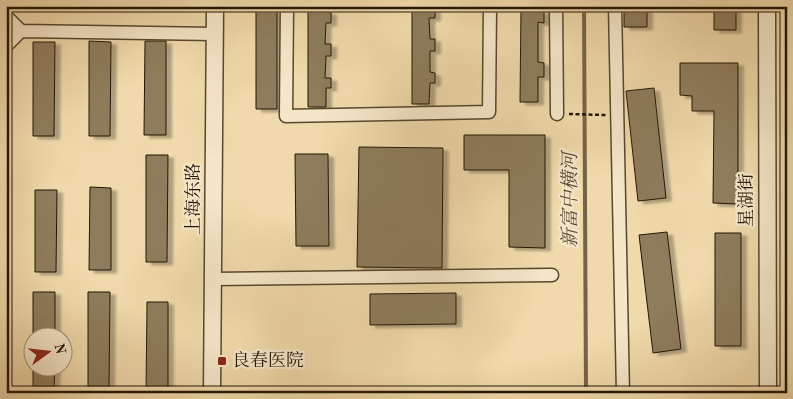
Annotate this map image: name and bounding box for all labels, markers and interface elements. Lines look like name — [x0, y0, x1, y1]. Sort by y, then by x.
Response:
water label: 新富中横河 — [559, 150, 581, 248]
street label: 上海东路 — [183, 163, 203, 235]
street label: 星湖街 — [736, 173, 756, 227]
north arrow — [22, 326, 72, 376]
text: N — [51, 342, 68, 356]
place label: 良春医院 — [232, 350, 304, 370]
marker: 良春医院 — [216, 355, 228, 367]

